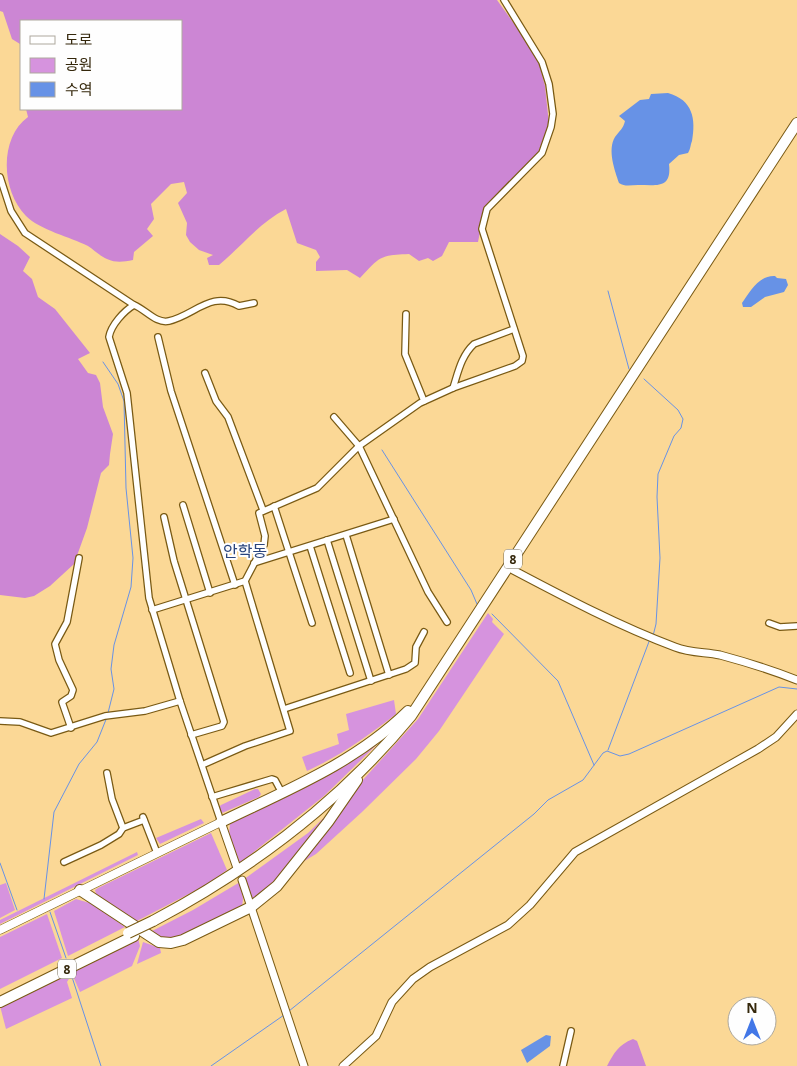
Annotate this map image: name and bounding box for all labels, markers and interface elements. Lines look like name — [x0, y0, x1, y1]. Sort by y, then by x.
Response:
legend — [20, 20, 182, 110]
text: 도로 — [65, 29, 93, 49]
text: 공원 — [65, 54, 93, 74]
text: 수역 — [65, 79, 93, 99]
district label: 안학동 — [223, 540, 267, 562]
road number: 8 — [504, 550, 522, 568]
road number: 8 — [58, 960, 76, 979]
north arrow — [727, 996, 777, 1046]
text: N — [746, 998, 758, 1017]

